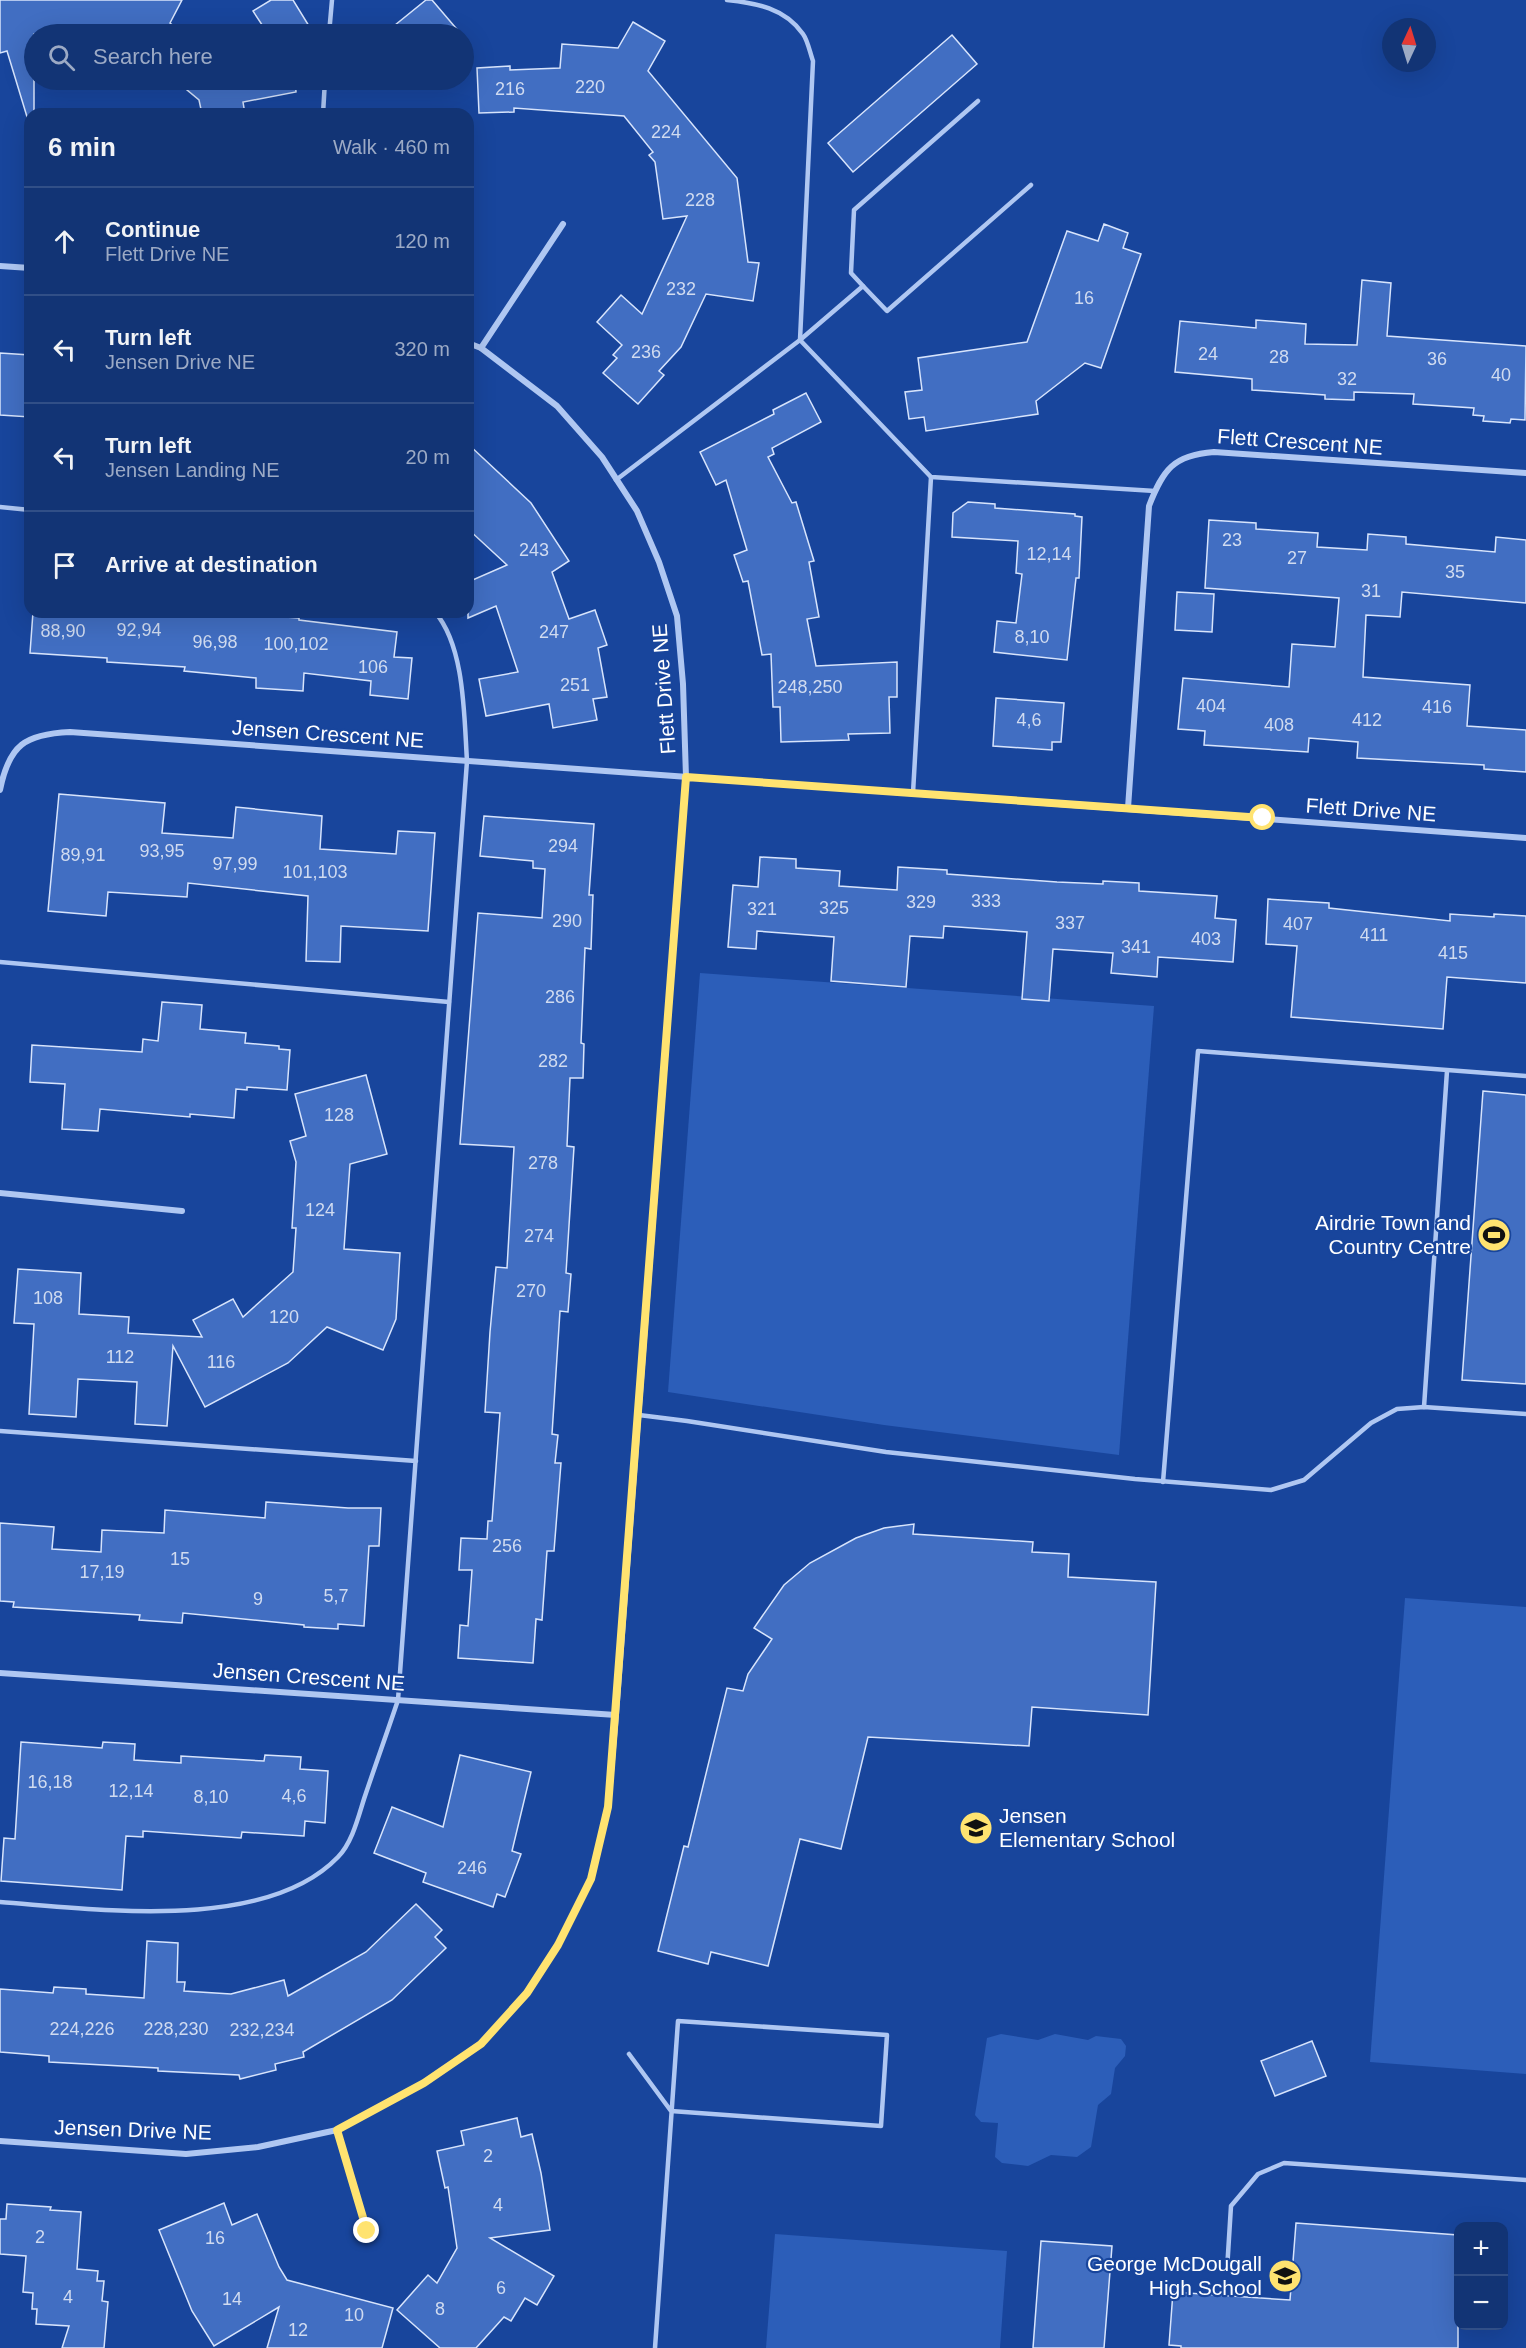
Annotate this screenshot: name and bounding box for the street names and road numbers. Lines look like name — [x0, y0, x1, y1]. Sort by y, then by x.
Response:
street label: Flett Crescent NE — [1217, 424, 1383, 459]
street label: Flett Drive NE — [647, 623, 680, 755]
street label: Jensen Crescent NE — [231, 715, 425, 752]
street label: Flett Drive NE — [1305, 793, 1437, 826]
street label: Jensen Crescent NE — [212, 1658, 406, 1695]
street label: Jensen Drive NE — [54, 2115, 212, 2144]

